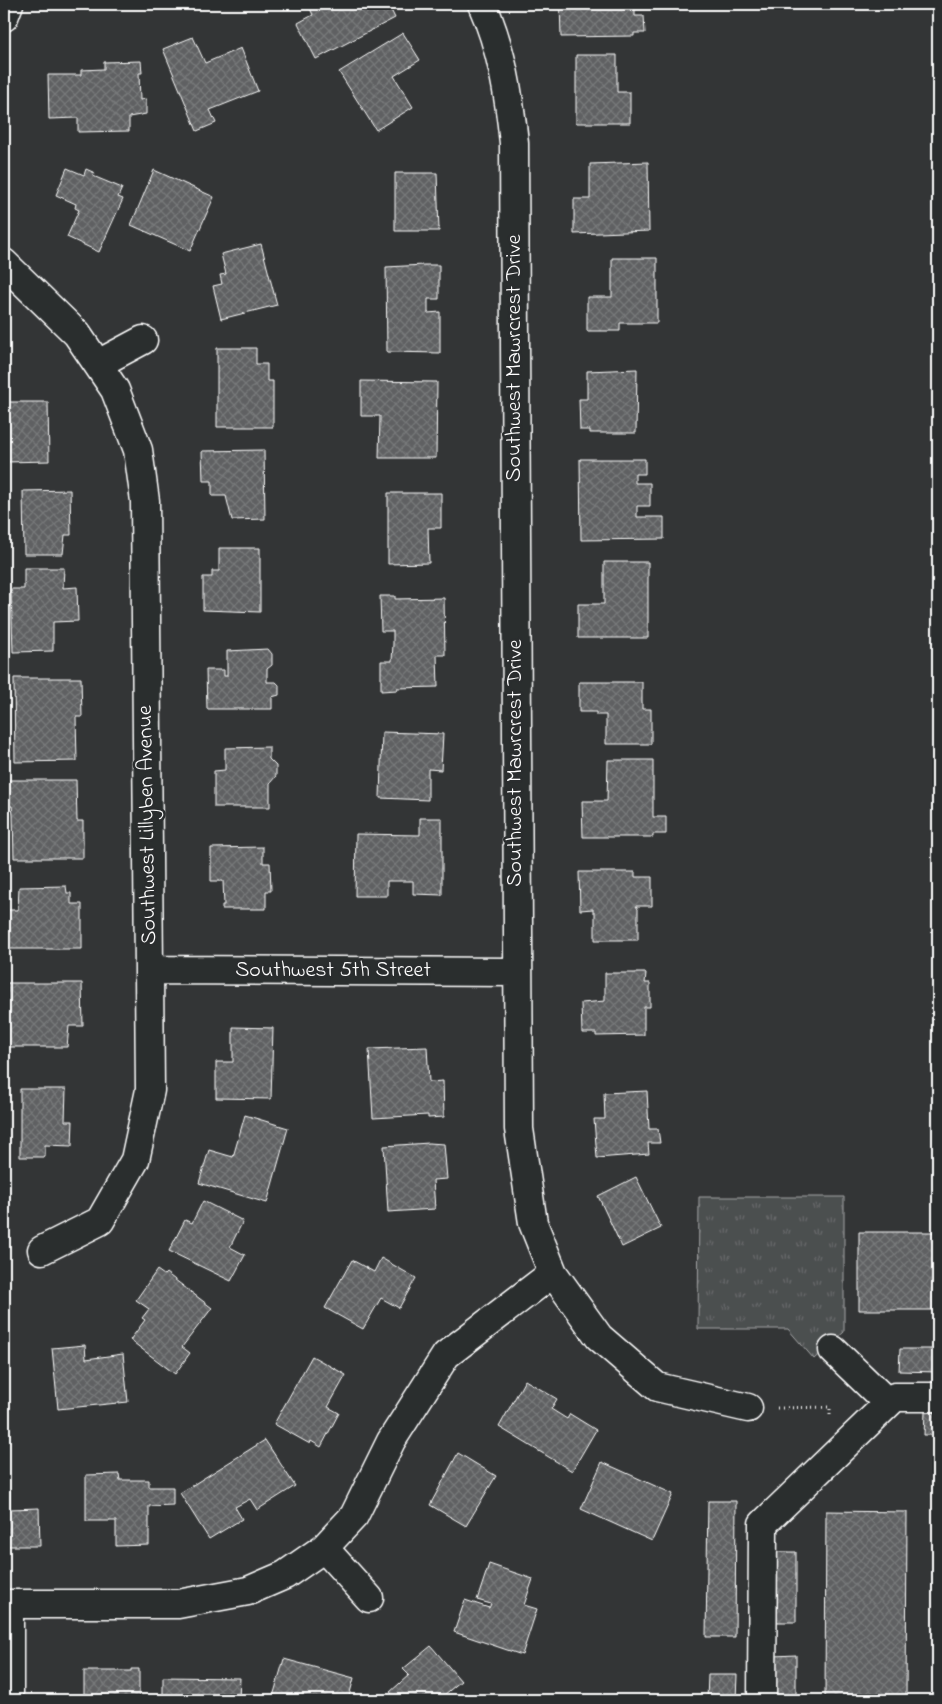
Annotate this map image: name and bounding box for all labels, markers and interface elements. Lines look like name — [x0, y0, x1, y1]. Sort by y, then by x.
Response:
street label: Southwest Mawrcrest Drive — [499, 234, 531, 482]
street label: Southwest Mawrcrest Drive — [500, 639, 532, 887]
street label: Southwest Lillyben Avenue — [130, 705, 167, 945]
street label: Southwest 5th Street — [235, 955, 431, 987]

